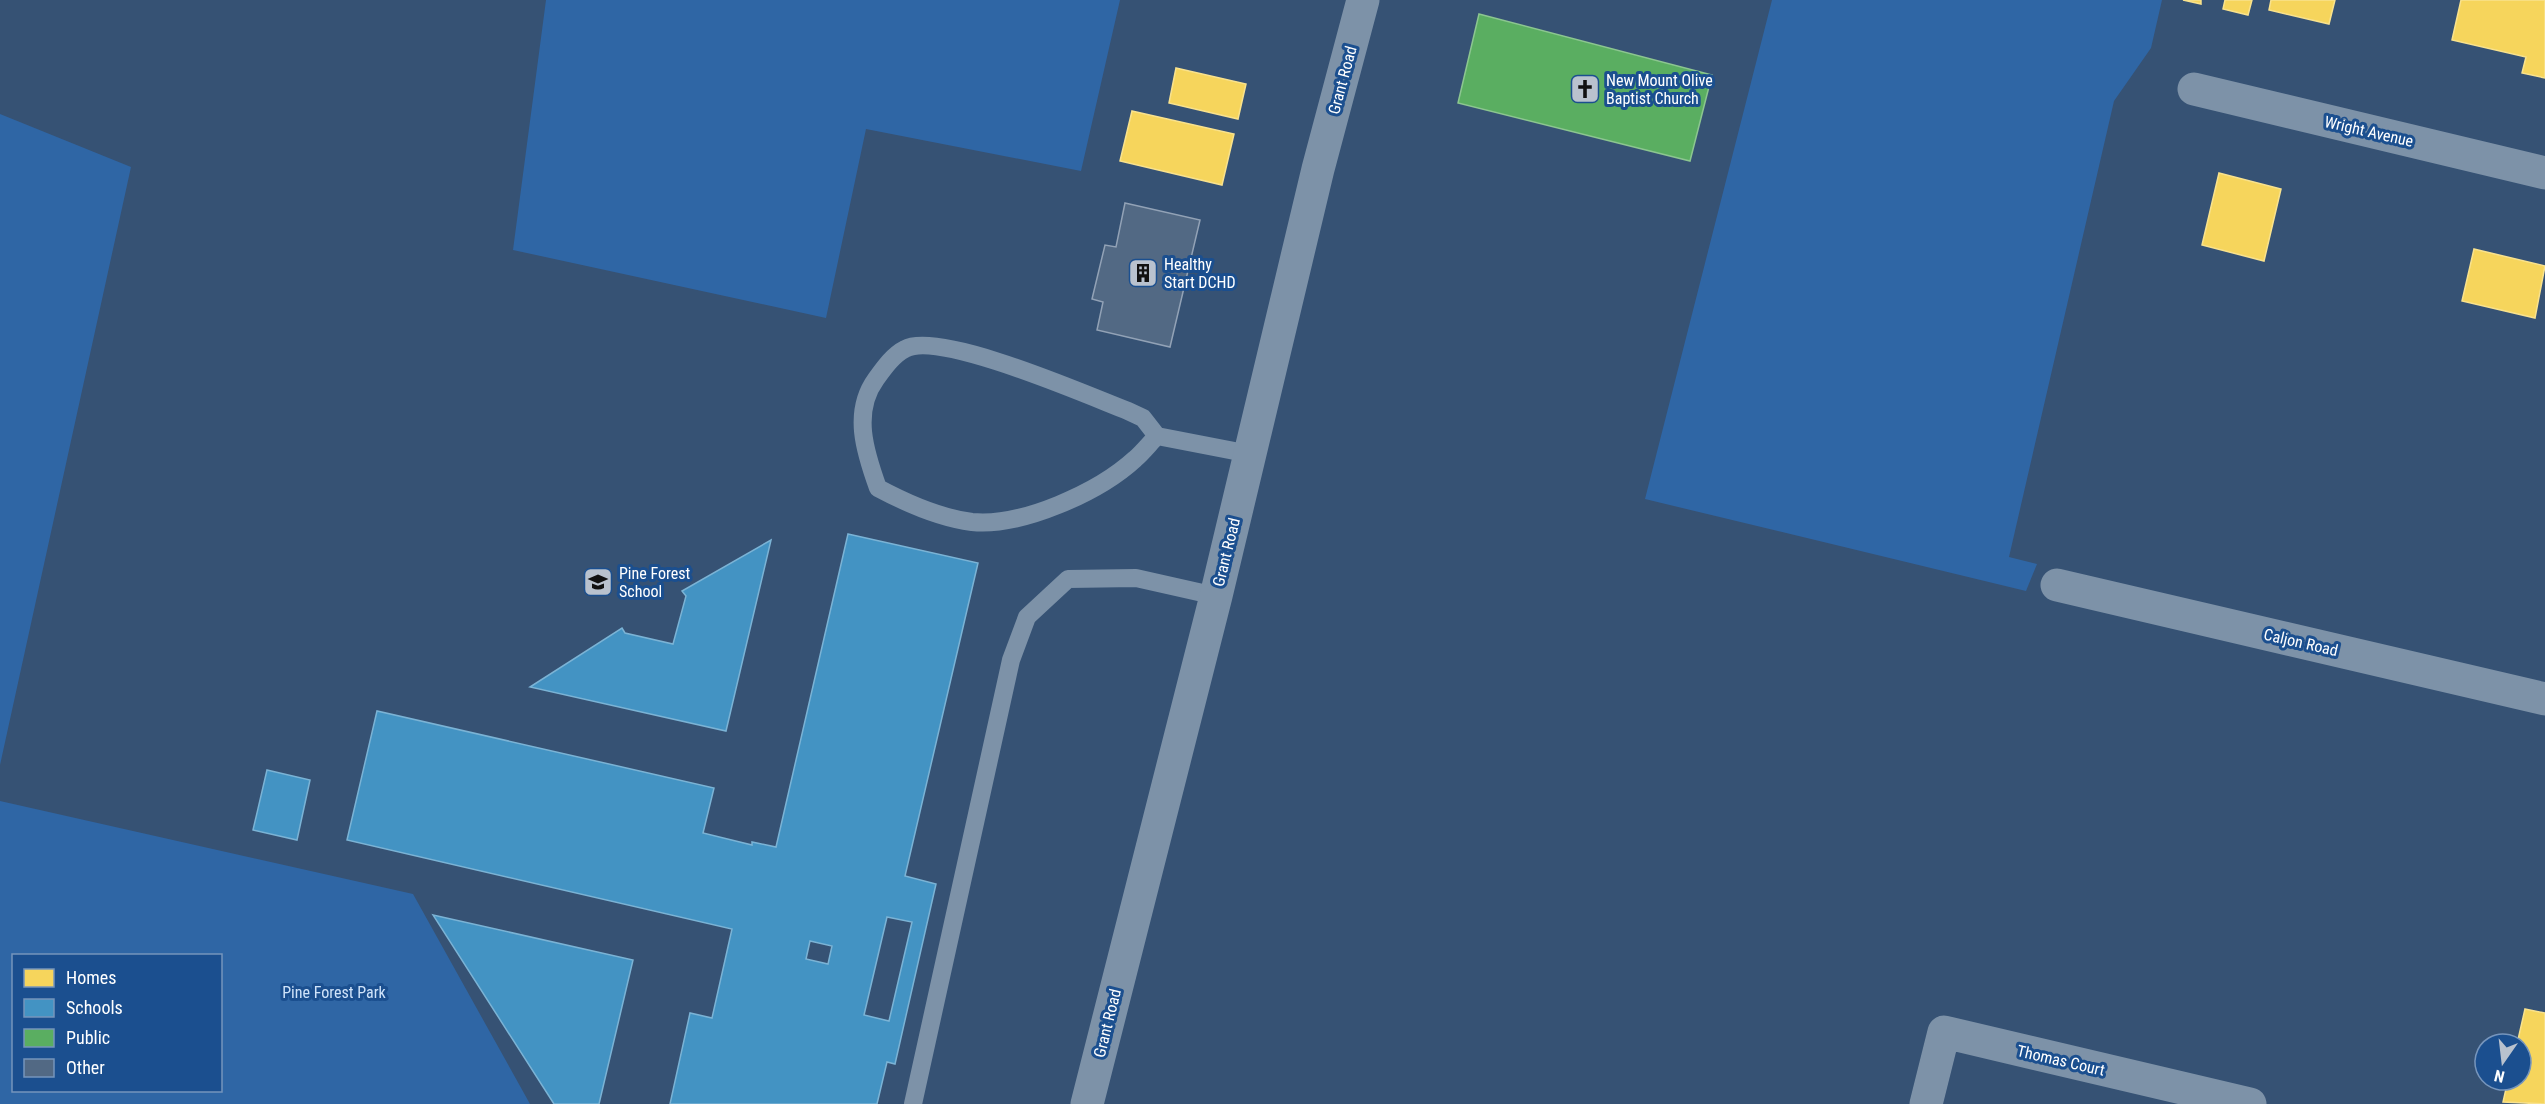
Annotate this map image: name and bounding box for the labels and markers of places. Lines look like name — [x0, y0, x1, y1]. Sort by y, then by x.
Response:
place label: New Mount Olive Baptist Church — [1606, 71, 1713, 108]
church icon: New Mount Olive Baptist Church — [1569, 73, 1601, 105]
place label: Healthy Start DCHD — [1164, 255, 1236, 292]
building icon: Healthy Start DCHD — [1127, 257, 1159, 289]
place label: Pine Forest School — [619, 564, 691, 601]
school or university icon: Pine Forest School — [582, 566, 614, 598]

